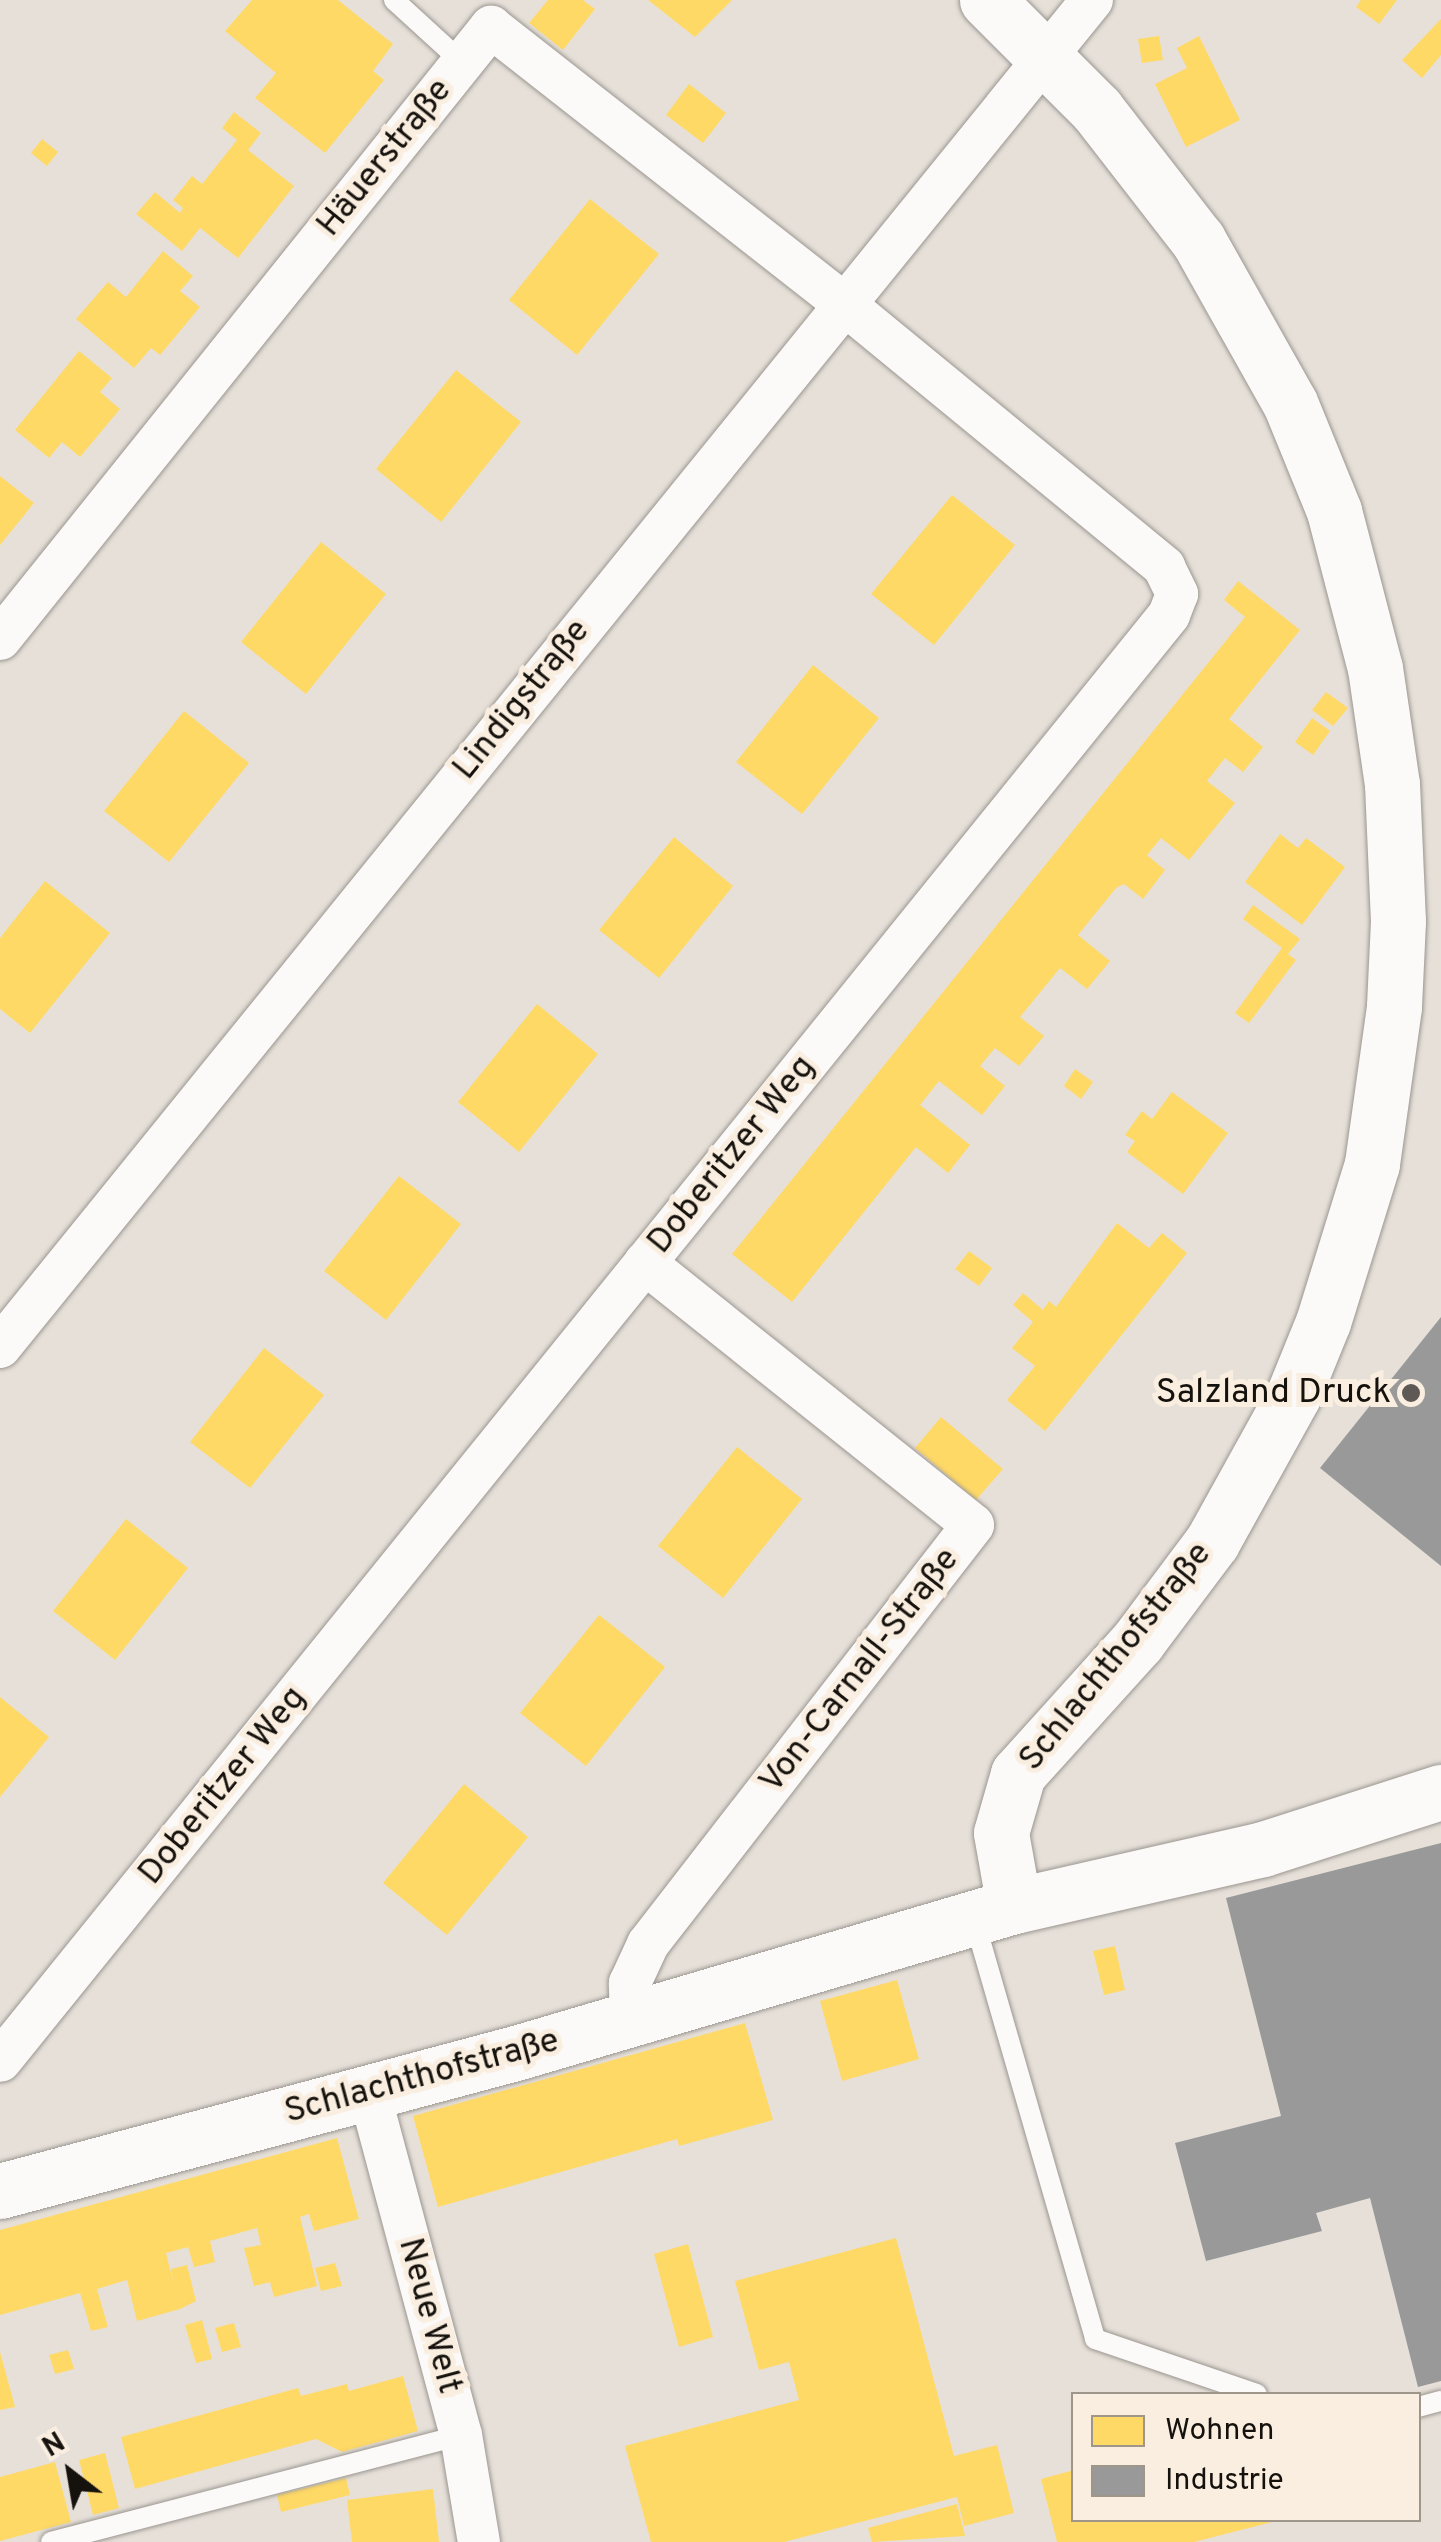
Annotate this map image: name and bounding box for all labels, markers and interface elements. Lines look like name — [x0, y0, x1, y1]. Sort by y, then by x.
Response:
street label: Häuerstraße — [309, 70, 461, 246]
street label: Lindigstraße — [445, 611, 599, 789]
street label: Doberitzer Weg — [639, 1047, 825, 1263]
place label: Salzland Druck — [1156, 1372, 1391, 1414]
marker: Salzland Druck — [1400, 1382, 1422, 1404]
street label: Schlachthofstraße — [1011, 1534, 1221, 1780]
street label: Von-Carnall-Straße — [751, 1540, 969, 1802]
street label: Doberitzer Weg — [130, 1678, 316, 1894]
street label: Schlachthofstraße — [280, 2020, 564, 2134]
street label: Neue Welt — [388, 2233, 470, 2399]
legend — [1071, 2392, 1421, 2522]
text: Wohnen — [1165, 2413, 1274, 2450]
north arrow — [20, 2422, 120, 2522]
text: N — [37, 2426, 72, 2467]
text: Industrie — [1165, 2463, 1284, 2500]

